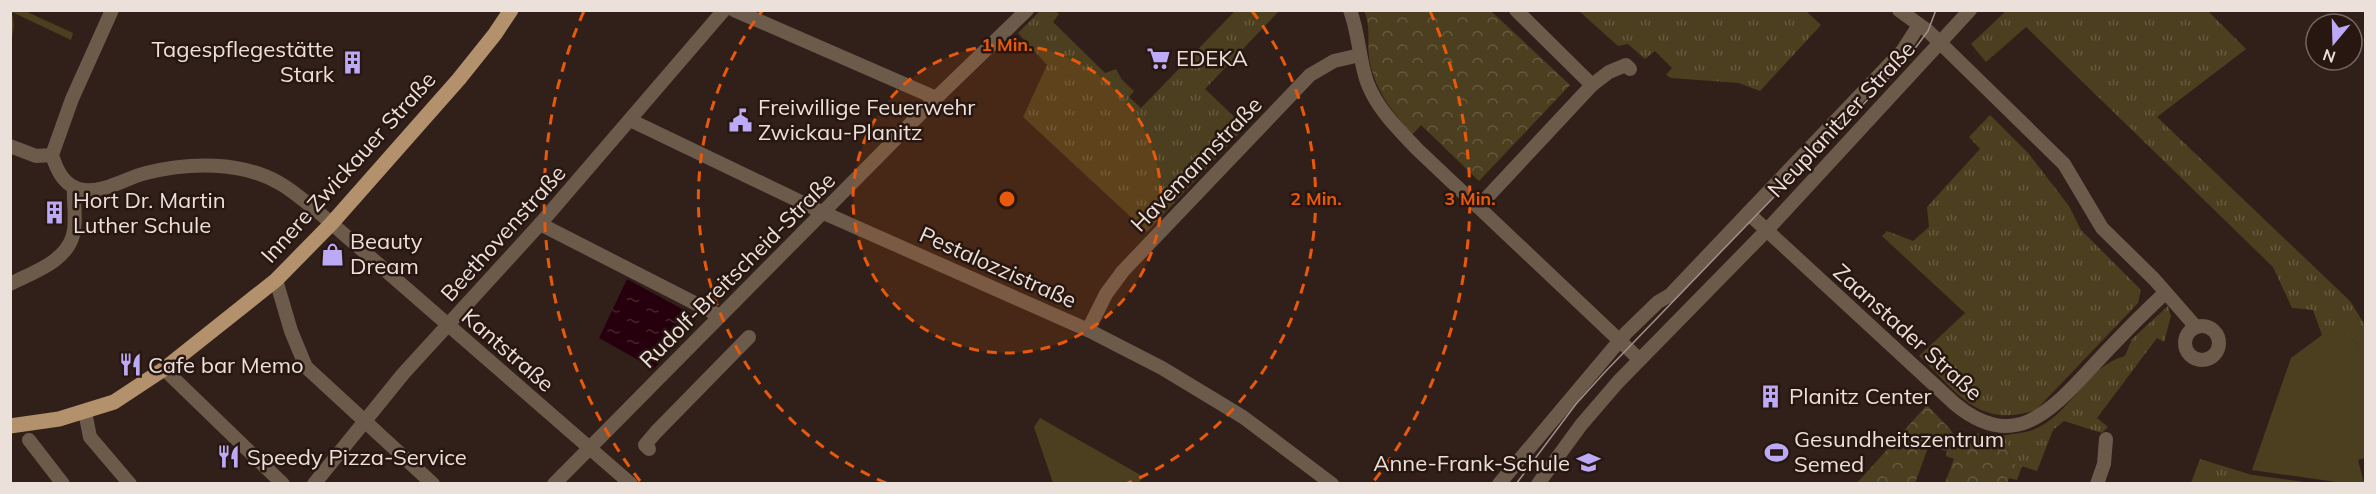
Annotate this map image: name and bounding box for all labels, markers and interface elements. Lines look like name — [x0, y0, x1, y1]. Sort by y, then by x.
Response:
north arrow — [2304, 12, 2364, 72]
text: 1 Min. — [981, 33, 1033, 56]
place label: Tagespflegestätte Stark — [151, 35, 335, 88]
street label: Neuplanitzer Straße — [1761, 35, 1921, 203]
place label: EDEKA — [1176, 44, 1248, 72]
supermarket icon: EDEKA — [1145, 45, 1171, 71]
text: N — [2320, 45, 2338, 68]
building icon: Tagespflegestätte Stark — [339, 49, 365, 75]
street label: Innere Zwickauer Straße — [255, 66, 441, 268]
street label: Havemannstraße — [1124, 91, 1268, 237]
place label: Freiwillige Feuerwehr Zwickau-Planitz — [758, 93, 975, 146]
public building icon: Freiwillige Feuerwehr Zwickau-Planitz — [727, 107, 753, 133]
street label: Beethovenstraße — [434, 159, 572, 307]
street label: Rudolf-Breitscheid-Straße — [633, 166, 841, 374]
place label: Hort Dr. Martin Luther Schule — [73, 186, 226, 239]
text: 2 Min. — [1290, 187, 1342, 210]
text: 3 Min. — [1444, 187, 1496, 210]
centre of rings — [997, 189, 1017, 209]
building icon: Hort Dr. Martin Luther Schule — [42, 200, 68, 226]
street label: Pestalozzistraße — [915, 220, 1081, 314]
place label: Beauty Dream — [350, 227, 423, 280]
shop icon: Beauty Dream — [319, 241, 345, 267]
street label: Zaanstader Straße — [1828, 258, 1988, 406]
street label: Kantstraße — [456, 302, 560, 398]
place label: Cafe bar Memo — [148, 351, 304, 379]
restaurant icon: Cafe bar Memo — [117, 352, 143, 378]
place label: Planitz Center — [1789, 382, 1931, 410]
building icon: Planitz Center — [1758, 383, 1784, 409]
place label: Gesundheitszentrum Semed — [1794, 425, 2004, 478]
sports icon: Gesundheitszentrum Semed — [1763, 439, 1789, 465]
place label: Speedy Pizza-Service — [247, 443, 467, 471]
restaurant icon: Speedy Pizza-Service — [216, 444, 242, 470]
place label: Anne-Frank-Schule — [1373, 449, 1570, 477]
school or university icon: Anne-Frank-Schule — [1575, 450, 1601, 476]

